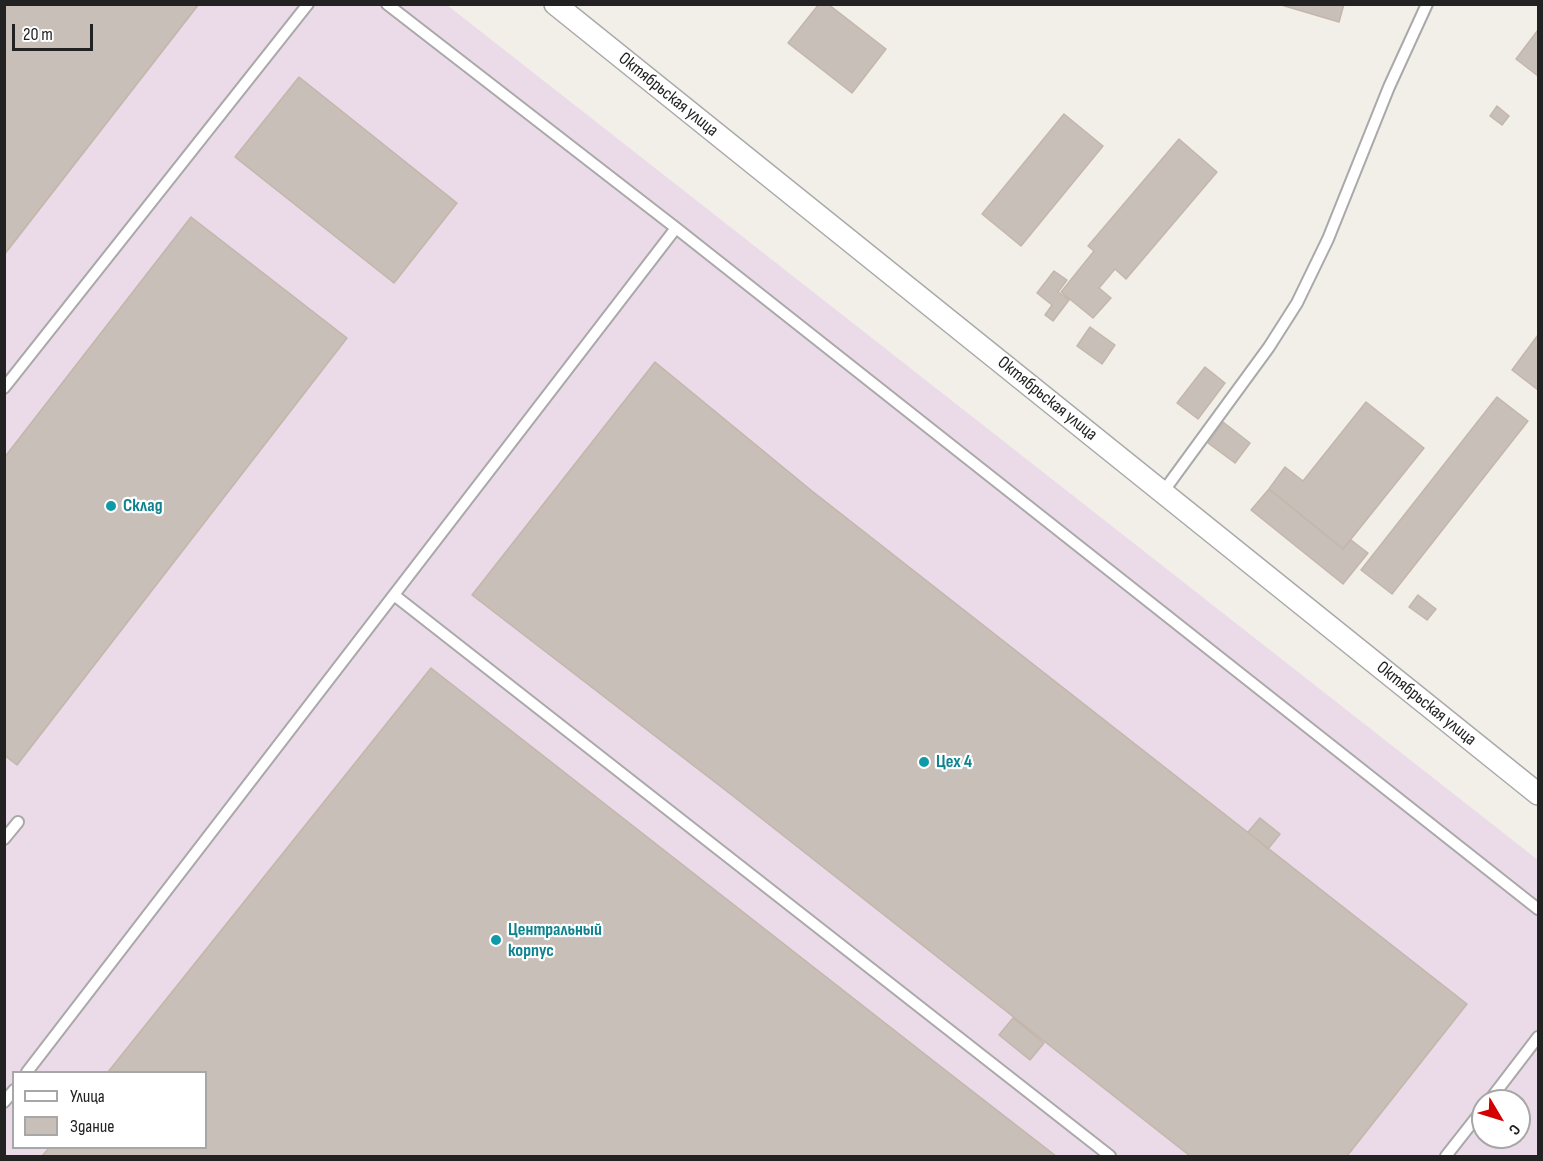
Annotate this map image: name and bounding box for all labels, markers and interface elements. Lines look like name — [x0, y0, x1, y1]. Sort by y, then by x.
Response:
scale bar — [15, 12, 96, 50]
text: 20 m — [23, 24, 53, 45]
street label: Октябрьская улица — [614, 48, 722, 142]
street label: Октябрьская улица — [993, 352, 1101, 446]
place label: Склад — [123, 495, 162, 517]
marker: Склад — [104, 499, 118, 513]
street label: Октябрьская улица — [1372, 657, 1480, 751]
place label: Цех 4 — [936, 751, 972, 773]
marker: Цех 4 — [917, 755, 931, 769]
place label: Центральный корпус — [508, 919, 602, 962]
marker: Центральный корпус — [489, 933, 503, 947]
legend — [12, 1071, 207, 1149]
text: Улица — [70, 1086, 105, 1107]
north arrow — [1471, 1089, 1531, 1149]
text: Здание — [70, 1116, 115, 1137]
text: С — [1504, 1120, 1524, 1138]

